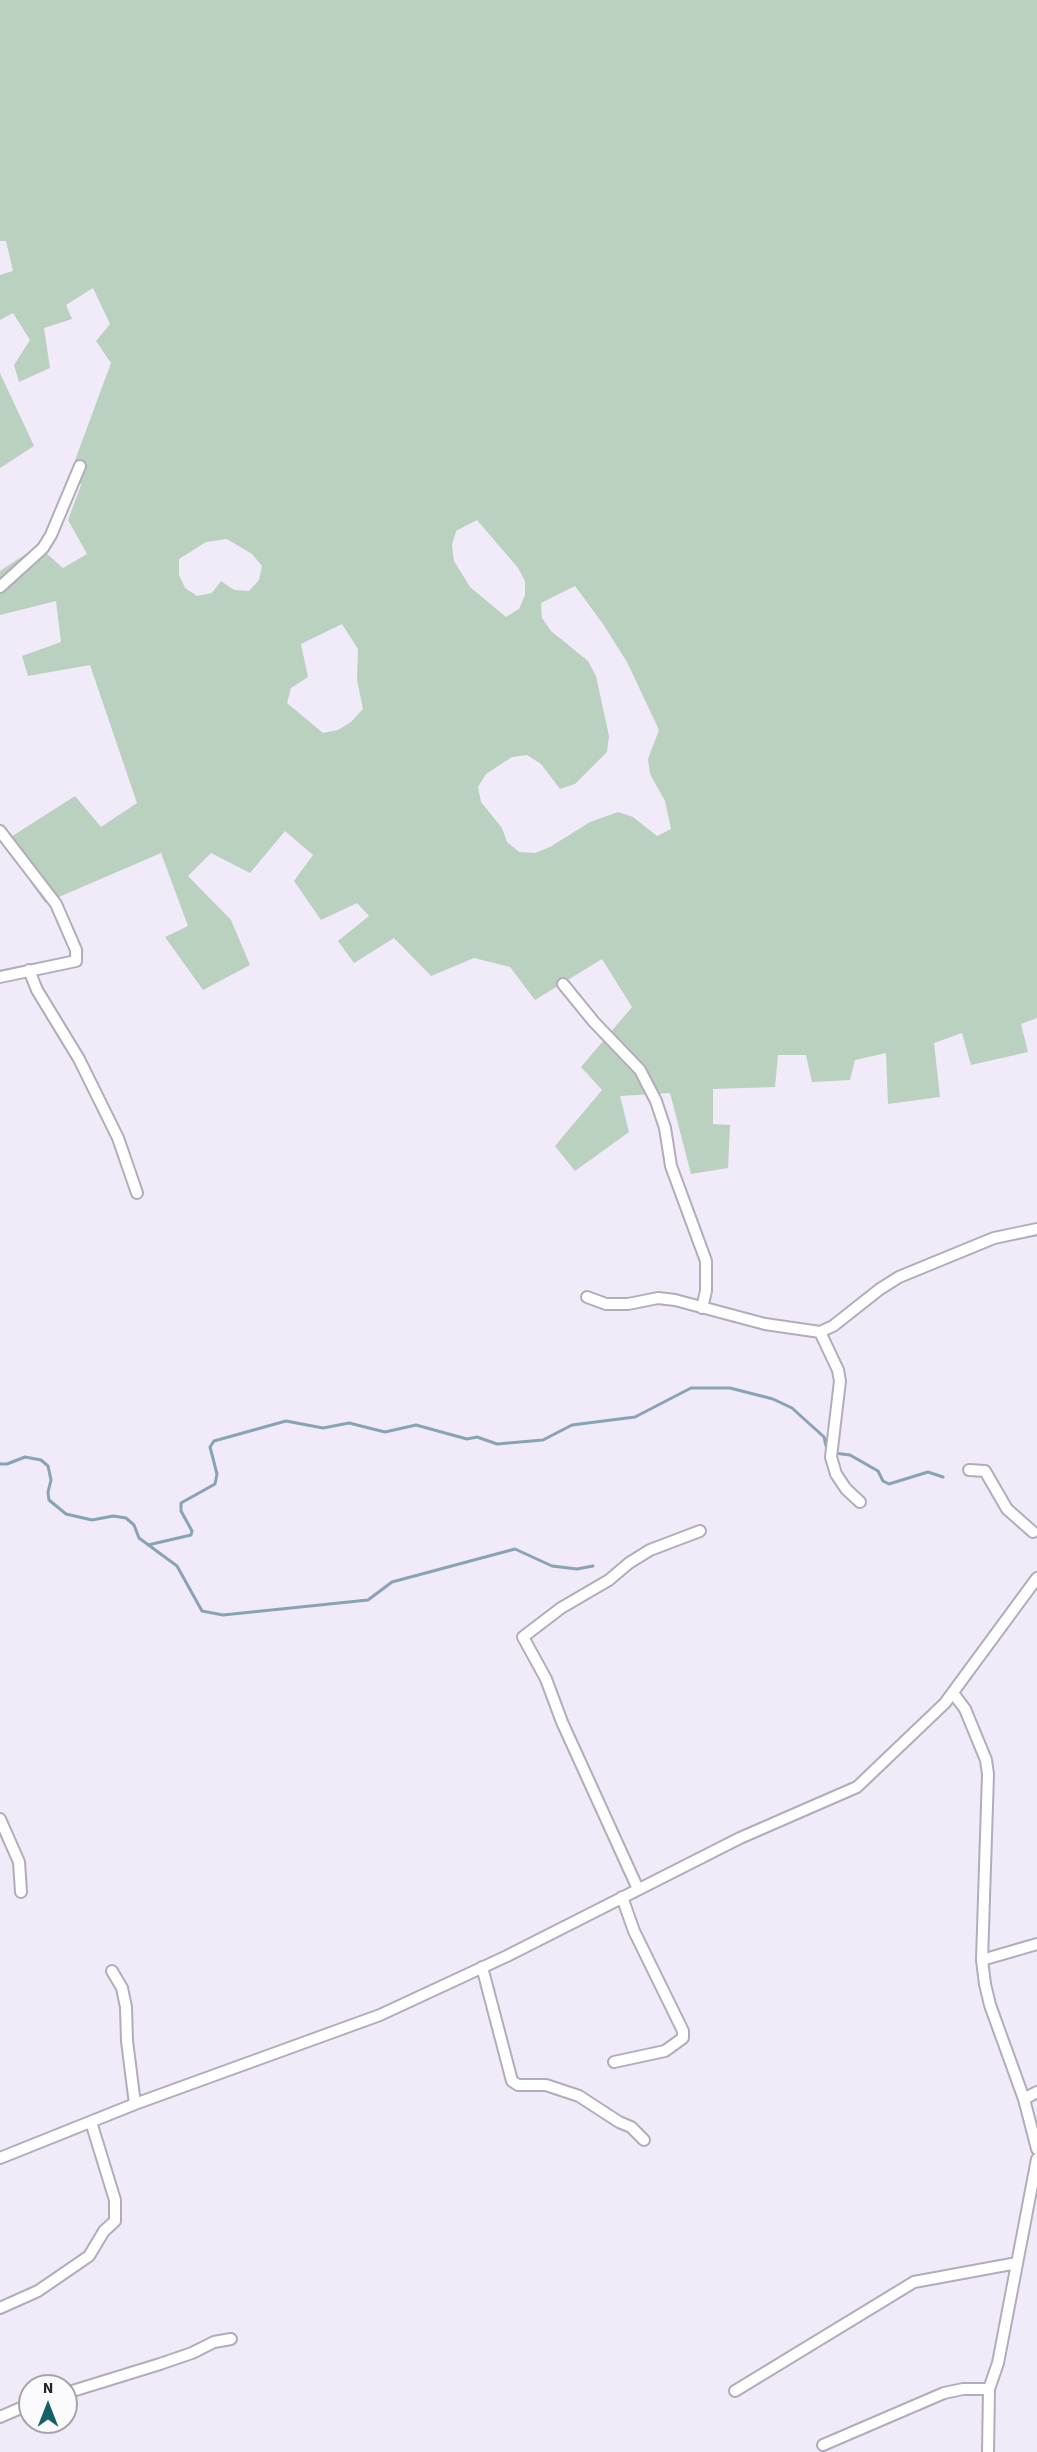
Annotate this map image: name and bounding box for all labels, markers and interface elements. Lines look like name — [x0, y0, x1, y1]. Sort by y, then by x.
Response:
north arrow — [18, 2374, 78, 2434]
text: N — [43, 2377, 53, 2399]

